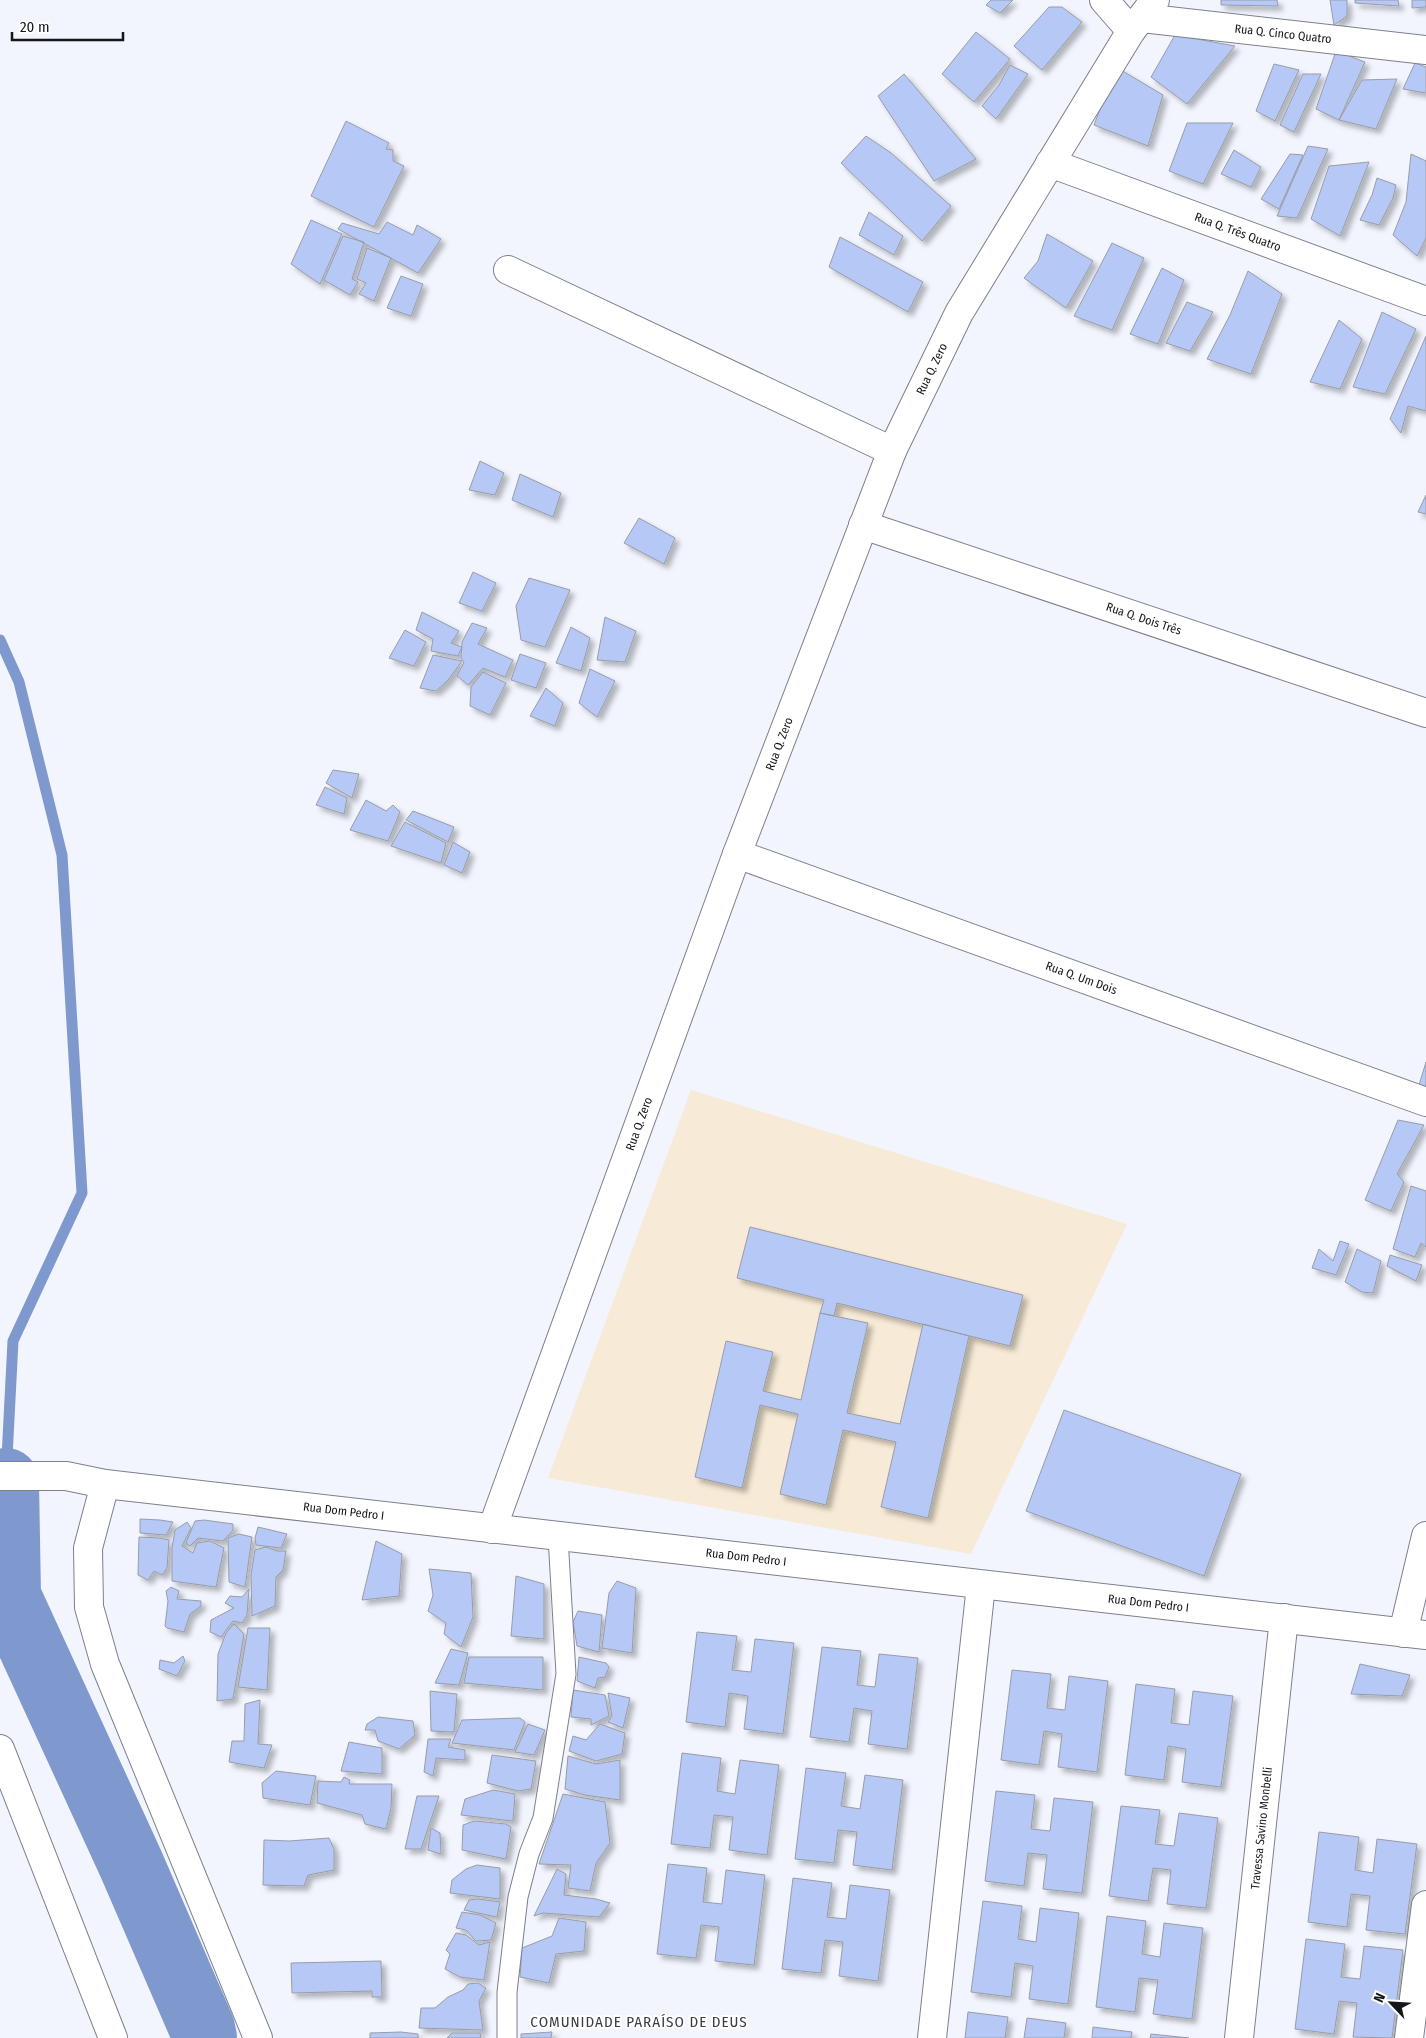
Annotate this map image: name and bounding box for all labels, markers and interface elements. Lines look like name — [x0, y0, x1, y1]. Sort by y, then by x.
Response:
scale bar — [12, 10, 124, 42]
text: 20 m — [20, 18, 50, 36]
street label: Rua Q. Cinco Quatro — [1234, 21, 1332, 46]
street label: Rua Q. Três Quatro — [1193, 210, 1283, 254]
street label: Rua Q. Zero — [913, 341, 950, 397]
street label: Rua Q. Dois Três — [1104, 600, 1183, 638]
street label: Rua Q. Zero — [763, 715, 796, 772]
street label: Rua Q. Um Dois — [1044, 959, 1119, 997]
street label: Rua Q. Zero — [623, 1095, 655, 1152]
street label: Rua Dom Pedro I — [302, 1500, 385, 1523]
street label: Rua Dom Pedro I — [705, 1546, 787, 1569]
street label: Rua Dom Pedro I — [1107, 1592, 1190, 1615]
street label: Travessa Savino Monbelli — [1248, 1766, 1275, 1890]
north arrow — [1366, 1978, 1416, 2028]
text: N — [1370, 1990, 1389, 2005]
district label: COMUNIDADE PARAÍSO DE DEUS — [530, 2013, 748, 2031]

